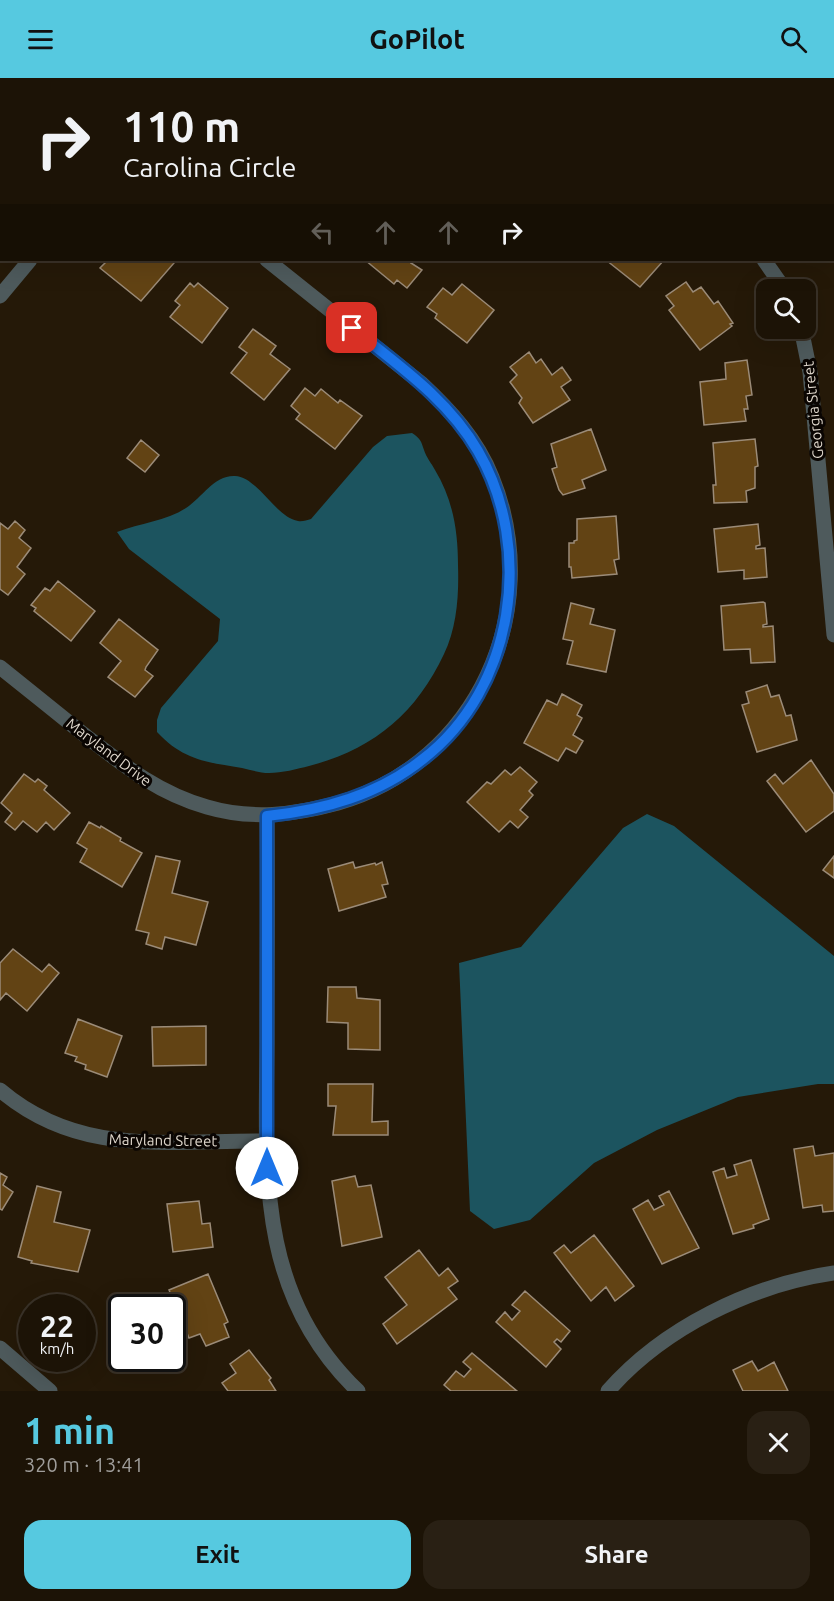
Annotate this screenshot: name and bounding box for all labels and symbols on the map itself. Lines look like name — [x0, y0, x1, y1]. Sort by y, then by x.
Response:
pin — [326, 302, 377, 353]
street label: Georgia Street — [799, 360, 827, 460]
street label: Maryland Drive — [63, 715, 155, 789]
street label: Maryland Street — [109, 1131, 217, 1149]
position arrow — [235, 1136, 299, 1200]
speed limit sign: 30 — [108, 1294, 186, 1372]

